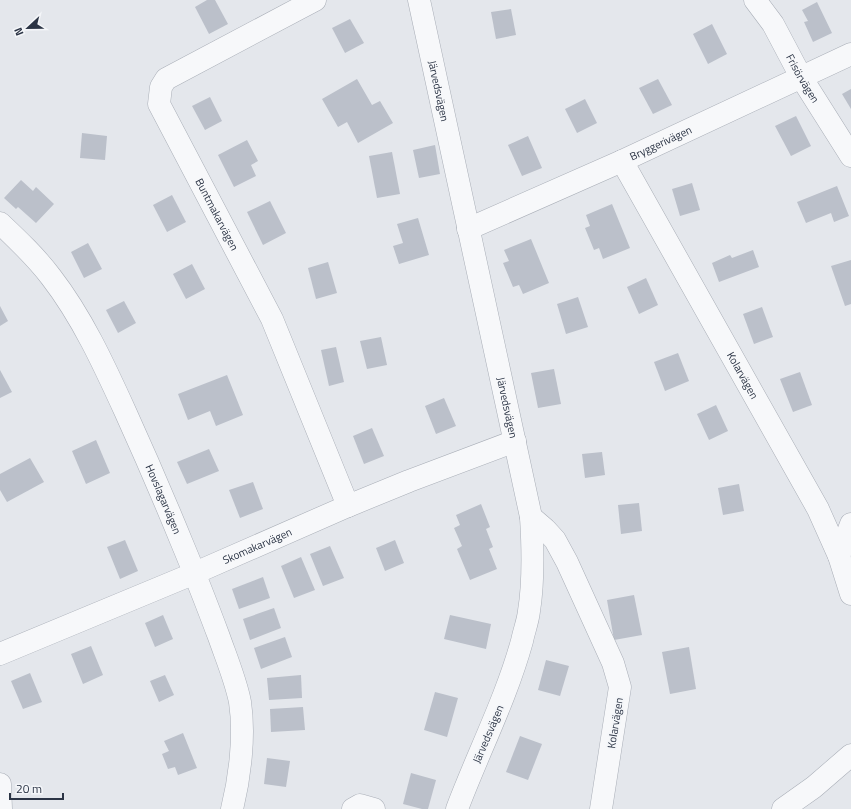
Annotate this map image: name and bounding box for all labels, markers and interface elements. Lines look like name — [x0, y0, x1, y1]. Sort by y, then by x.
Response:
north arrow — [8, 8, 48, 48]
text: N — [10, 25, 28, 38]
street label: Frisörvägen — [782, 51, 823, 106]
street label: Järvedsvägen — [424, 59, 453, 123]
street label: Bryggerivägen — [627, 122, 694, 164]
street label: Buntmakarvägen — [191, 176, 243, 253]
street label: Kolarvägen — [723, 349, 762, 402]
street label: Järvedsvägen — [493, 376, 522, 440]
street label: Hovslagarvägen — [142, 462, 185, 537]
street label: Skomakarvägen — [220, 524, 294, 568]
street label: Kolarvägen — [603, 696, 627, 750]
street label: Järvedsvägen — [469, 702, 507, 766]
scale bar — [10, 775, 63, 801]
text: 20 m — [16, 779, 42, 798]

